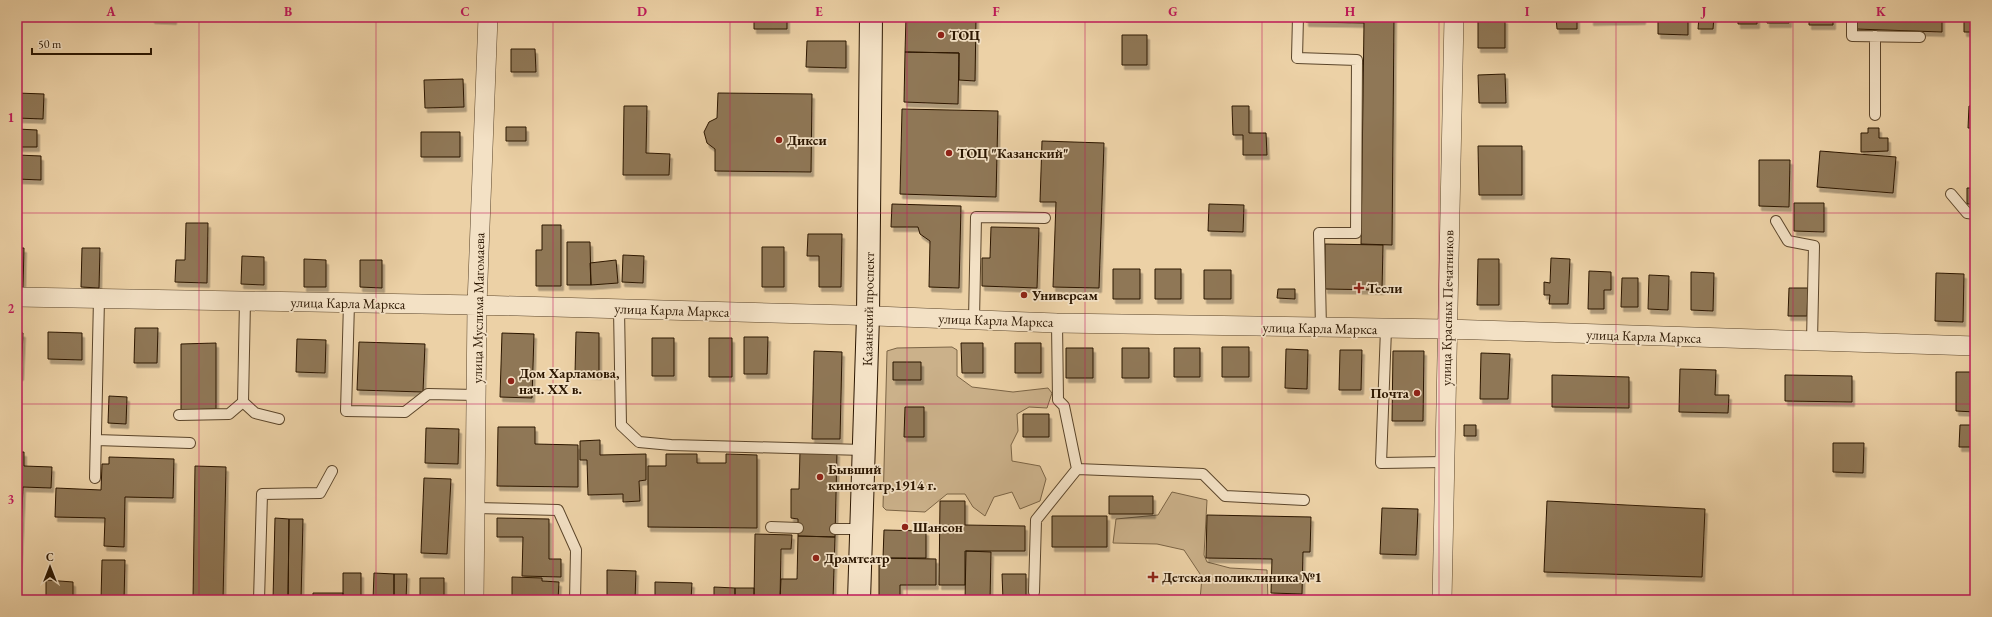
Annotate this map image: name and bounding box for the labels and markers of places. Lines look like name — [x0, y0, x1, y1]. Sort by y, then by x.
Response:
place label: ТОЦ — [949, 26, 980, 44]
marker: ТОЦ — [936, 30, 946, 40]
place label: Дикси — [787, 131, 827, 149]
marker: Дикси — [774, 135, 784, 145]
place label: ТОЦ "Казанский" — [957, 144, 1068, 162]
marker: ТОЦ "Казанский" — [944, 148, 954, 158]
place label: Тесли — [1367, 279, 1403, 297]
marker: Тесли — [1354, 283, 1364, 293]
place label: Универсам — [1031, 286, 1098, 304]
marker: Универсам — [1019, 290, 1029, 300]
place label: Дом Харламова, нач. XX в. — [519, 364, 620, 398]
marker: Дом Харламова, нач. XX в. — [506, 376, 516, 386]
place label: Почта — [1371, 384, 1410, 402]
marker: Почта — [1412, 388, 1422, 398]
place label: Бывший кинотеатр,1914 г. — [828, 460, 936, 494]
marker: Бывший кинотеатр,1914 г. — [815, 472, 825, 482]
place label: Шансон — [913, 518, 963, 536]
marker: Шансон — [900, 522, 910, 532]
place label: Драмтеатр — [824, 549, 890, 567]
marker: Драмтеатр — [811, 553, 821, 563]
place label: Детская поликлиника №1 — [1162, 568, 1322, 586]
marker: Детская поликлиника №1 — [1147, 571, 1159, 583]

